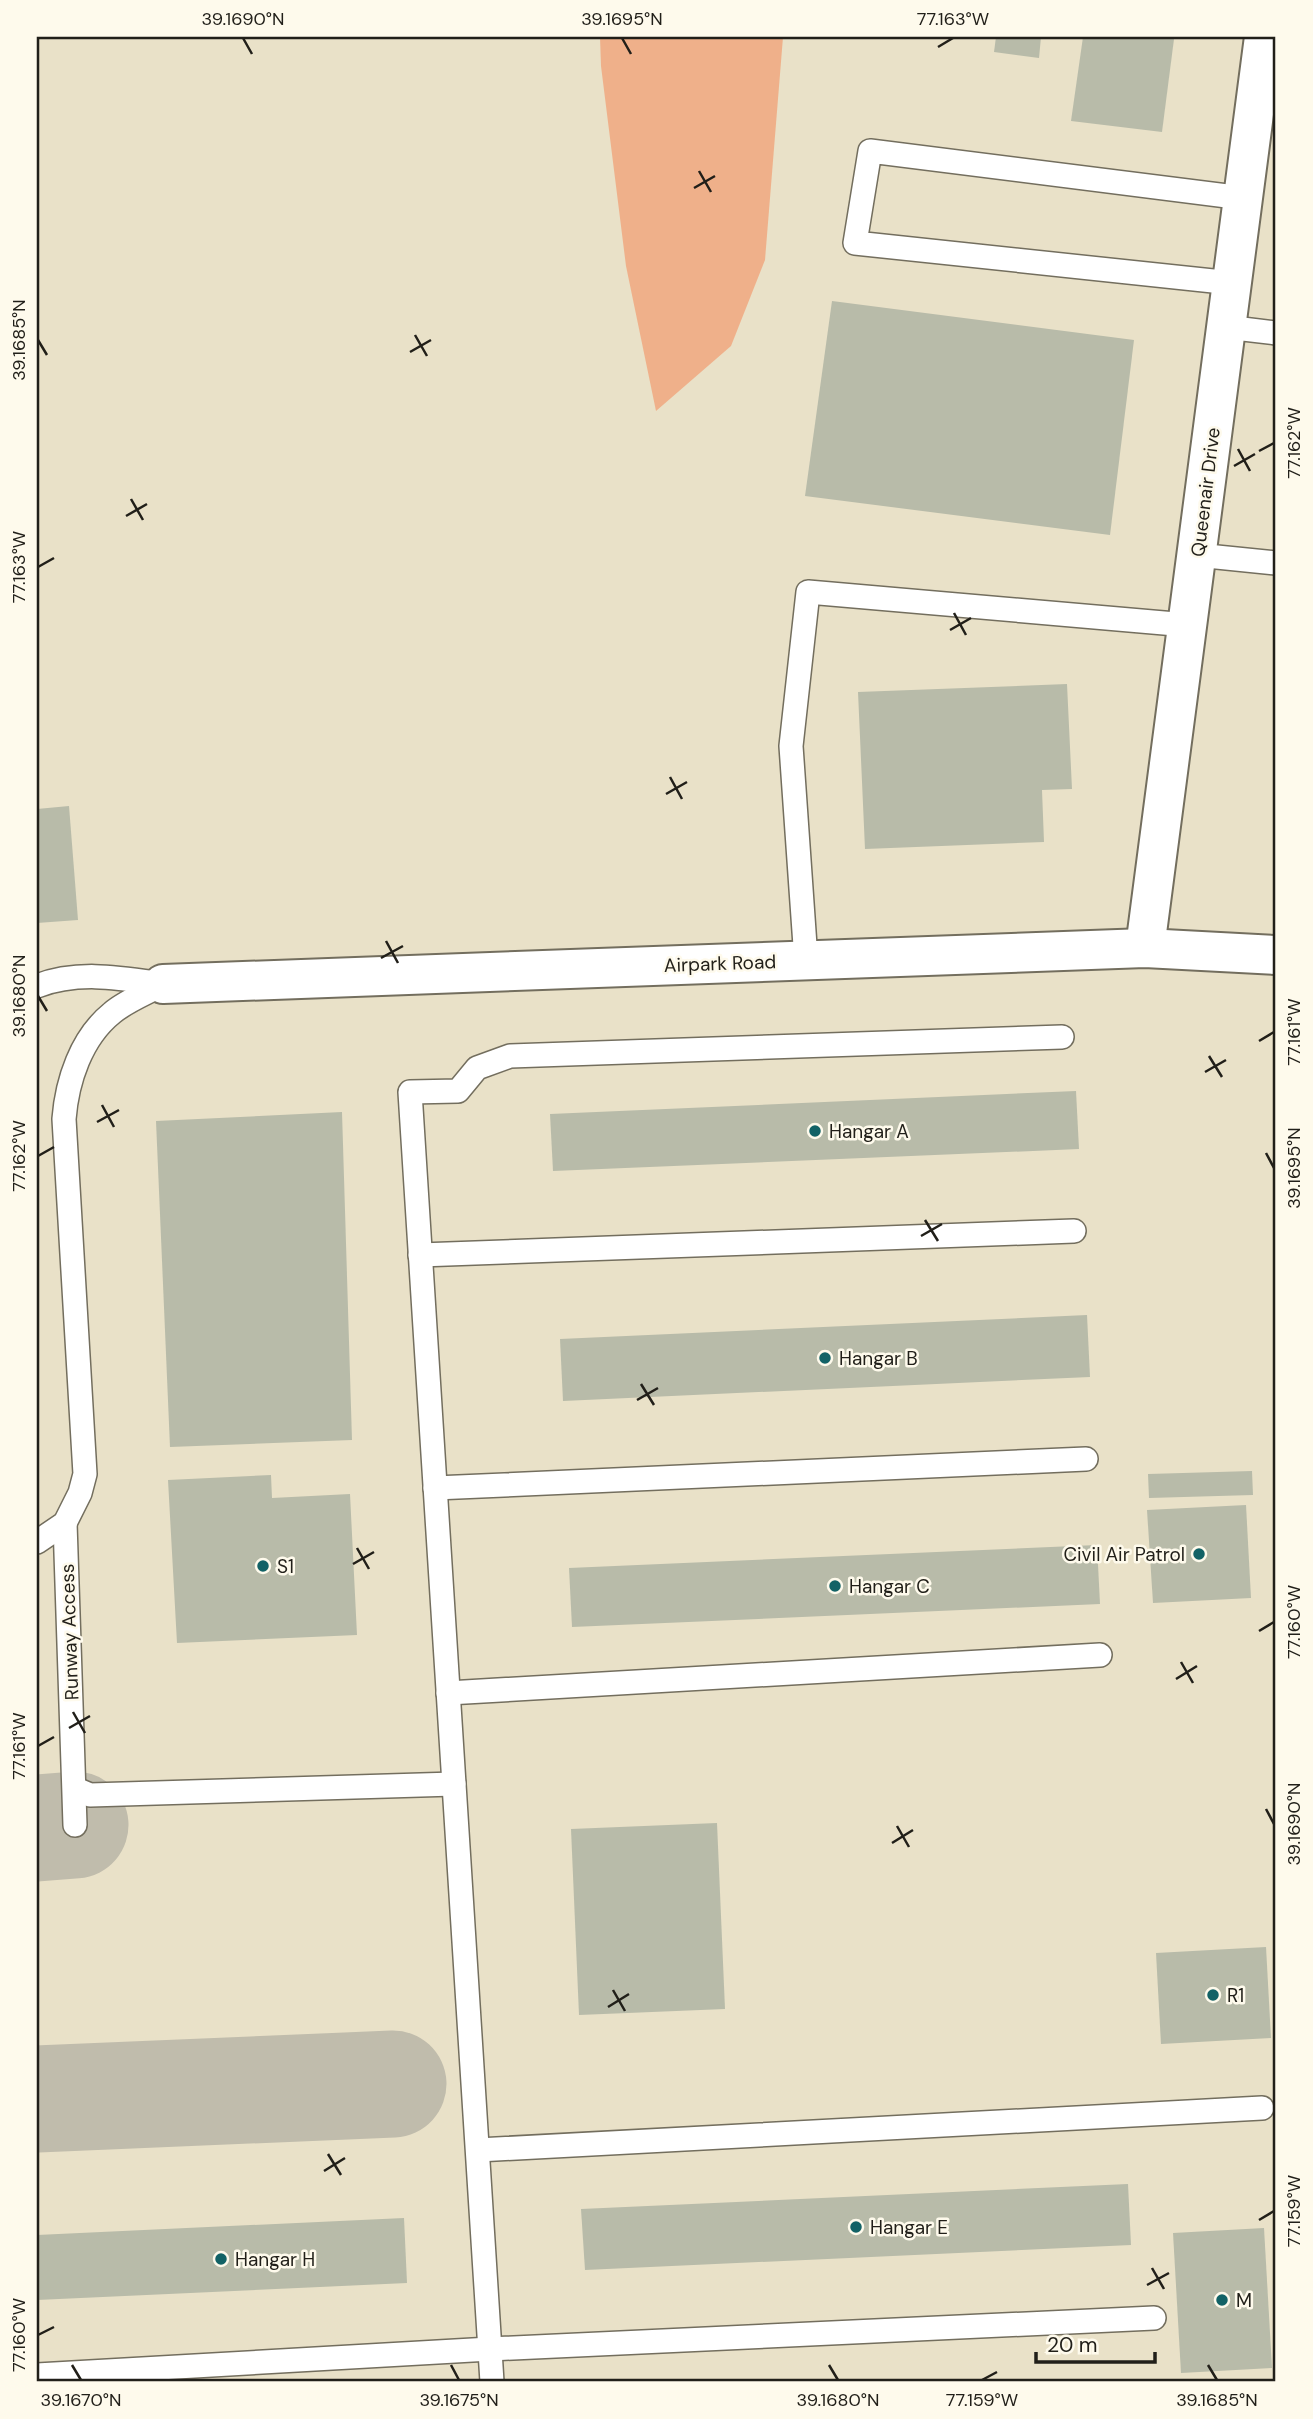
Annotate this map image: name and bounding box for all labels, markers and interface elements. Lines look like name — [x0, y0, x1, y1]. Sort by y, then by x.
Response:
text: 39.1690°N — [202, 7, 284, 31]
text: 39.1695°N — [581, 7, 663, 31]
text: 77.163°W — [917, 7, 989, 31]
text: 39.1685°N — [7, 299, 31, 381]
text: 77.162°W — [1282, 407, 1306, 479]
street label: Queenair Drive — [1185, 426, 1226, 558]
text: 77.163°W — [7, 531, 31, 603]
street label: Airpark Road — [663, 949, 777, 978]
text: 39.1680°N — [7, 955, 31, 1037]
text: 77.161°W — [1282, 998, 1306, 1066]
place label: Hangar A — [829, 1119, 909, 1144]
text: 77.162°W — [7, 1120, 31, 1192]
marker: Hangar A — [807, 1123, 823, 1139]
text: 39.1695°N — [1282, 1127, 1306, 1209]
place label: Hangar B — [839, 1346, 918, 1371]
marker: Hangar B — [817, 1350, 833, 1366]
place label: Civil Air Patrol — [1063, 1542, 1185, 1567]
marker: Civil Air Patrol — [1191, 1546, 1207, 1562]
place label: S1 — [277, 1554, 294, 1579]
marker: S1 — [255, 1558, 271, 1574]
street label: Runway Access — [55, 1563, 84, 1701]
place label: Hangar C — [849, 1574, 930, 1599]
marker: Hangar C — [827, 1578, 843, 1594]
text: 77.160°W — [1282, 1585, 1306, 1659]
text: 77.161°W — [7, 1712, 31, 1780]
text: 39.1690°N — [1282, 1783, 1306, 1865]
place label: R1 — [1227, 1983, 1244, 2008]
marker: R1 — [1205, 1987, 1221, 2003]
text: 77.159°W — [1282, 2175, 1306, 2247]
place label: Hangar E — [870, 2215, 948, 2240]
marker: Hangar E — [848, 2219, 864, 2235]
place label: Hangar H — [235, 2247, 315, 2272]
marker: Hangar H — [213, 2251, 229, 2267]
place label: M — [1236, 2288, 1252, 2313]
marker: M — [1214, 2292, 1230, 2308]
text: 77.160°W — [7, 2298, 31, 2372]
scale bar — [1036, 2321, 1156, 2365]
text: 20 m — [1047, 2331, 1098, 2359]
text: 39.1670°N — [41, 2388, 121, 2412]
text: 39.1675°N — [419, 2388, 499, 2412]
text: 39.1680°N — [797, 2388, 879, 2412]
text: 77.159°W — [946, 2388, 1018, 2412]
text: 39.1685°N — [1176, 2388, 1258, 2412]

